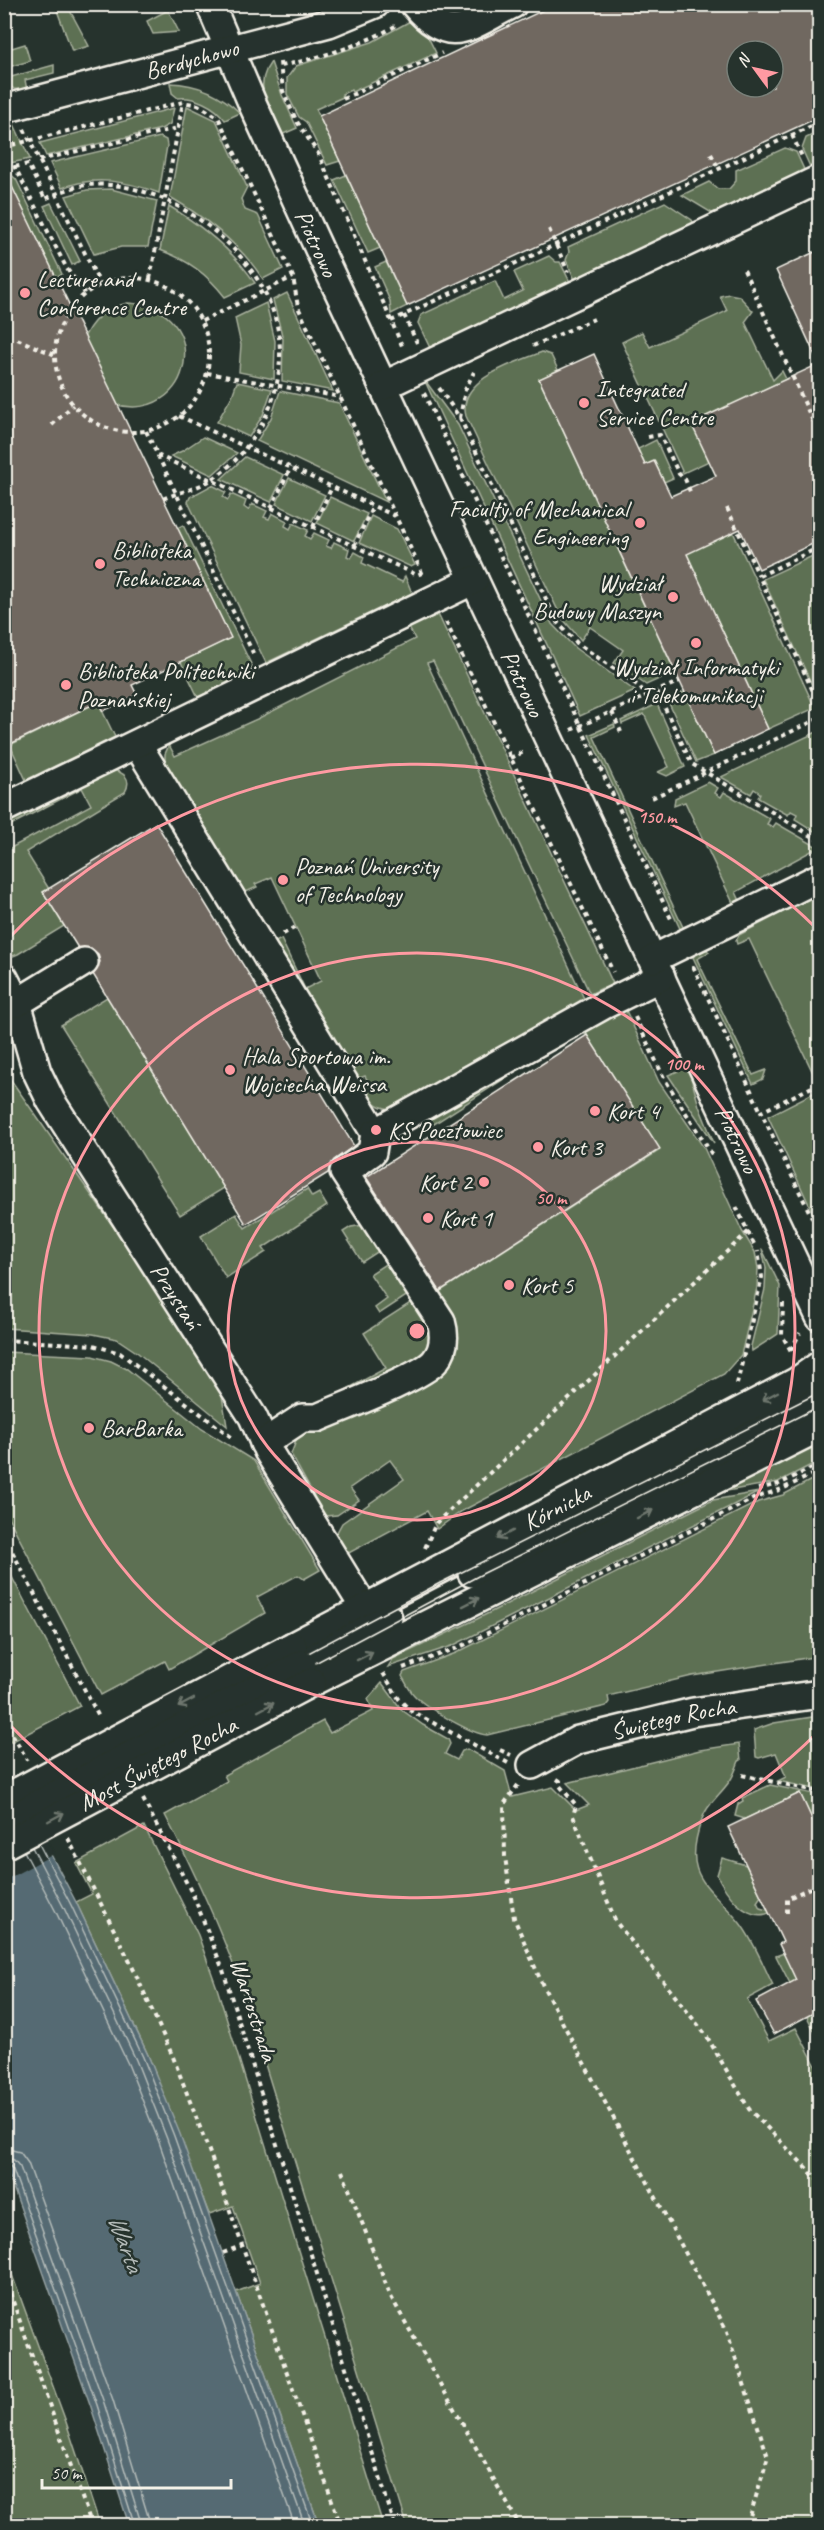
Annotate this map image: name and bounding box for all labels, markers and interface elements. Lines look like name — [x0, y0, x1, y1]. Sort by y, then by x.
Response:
street label: Berdychowo — [142, 32, 243, 86]
north arrow — [725, 39, 785, 99]
text: N — [732, 49, 756, 71]
street label: Piotrowo — [288, 205, 345, 283]
place label: Lecture and Conference Centre — [37, 264, 188, 322]
marker: Lecture and Conference Centre — [18, 286, 32, 300]
place label: Integrated Service Centre — [596, 374, 715, 432]
marker: Integrated Service Centre — [577, 396, 591, 410]
place label: Faculty of Mechanical Engineering — [449, 494, 632, 552]
marker: Faculty of Mechanical Engineering — [633, 516, 647, 530]
place label: Biblioteka Techniczna — [112, 535, 202, 593]
marker: Biblioteka Techniczna — [93, 557, 107, 571]
place label: Wydział Budowy Maszyn — [533, 568, 666, 626]
marker: Wydział Budowy Maszyn — [666, 590, 680, 604]
marker: Wydział Informatyki i Telekomunikacji — [689, 636, 703, 650]
street label: Piotrowo — [494, 645, 552, 723]
place label: Wydział Informatyki i Telekomunikacji — [614, 652, 782, 710]
place label: Biblioteka Politechniki Poznańskiej — [78, 656, 256, 714]
marker: Biblioteka Politechniki Poznańskiej — [59, 678, 73, 692]
text: 150 m — [638, 806, 678, 828]
place label: Poznań University of Technology — [295, 851, 440, 909]
marker: Poznań University of Technology — [276, 873, 290, 887]
place label: Hala Sportowa im. Wojciecha Weissa — [242, 1041, 391, 1099]
text: 100 m — [665, 1053, 705, 1075]
marker: Hala Sportowa im. Wojciecha Weissa — [223, 1063, 237, 1077]
place label: Kort 4 — [607, 1096, 662, 1126]
street label: Piotrowo — [708, 1101, 766, 1179]
marker: Kort 4 — [588, 1104, 602, 1118]
place label: KS Pocztowiec — [388, 1115, 503, 1145]
marker: KS Pocztowiec — [369, 1123, 383, 1137]
place label: Kort 3 — [550, 1132, 605, 1162]
marker: Kort 3 — [531, 1140, 545, 1154]
place label: Kort 2 — [420, 1167, 474, 1197]
marker: Kort 2 — [477, 1175, 491, 1189]
text: 50 m — [536, 1187, 568, 1209]
place label: Kort 1 — [440, 1203, 494, 1233]
marker: Kort 1 — [421, 1211, 435, 1225]
street label: Przystań — [144, 1257, 209, 1337]
place label: Kort 5 — [521, 1270, 575, 1300]
marker: Kort 5 — [502, 1278, 516, 1292]
centre of rings — [407, 1321, 427, 1341]
one-way arrow — [762, 1390, 779, 1402]
place label: BarBarka — [101, 1413, 184, 1443]
marker: BarBarka — [82, 1421, 96, 1435]
street label: Kórnicka — [518, 1477, 597, 1537]
one-way arrow — [635, 1508, 653, 1520]
one-way arrow — [496, 1530, 514, 1542]
one-way arrow — [461, 1596, 479, 1607]
one-way arrow — [355, 1649, 373, 1661]
street label: Świętego Rocha — [608, 1691, 739, 1746]
one-way arrow — [178, 1697, 195, 1709]
one-way arrow — [256, 1700, 274, 1712]
street label: Most Świętego Rocha — [74, 1709, 243, 1818]
one-way arrow — [47, 1811, 64, 1823]
street label: Wartostrada — [223, 1954, 285, 2067]
water label: Warta — [100, 2210, 152, 2279]
scale bar — [42, 2452, 231, 2490]
text: 50 m — [51, 2462, 84, 2484]

